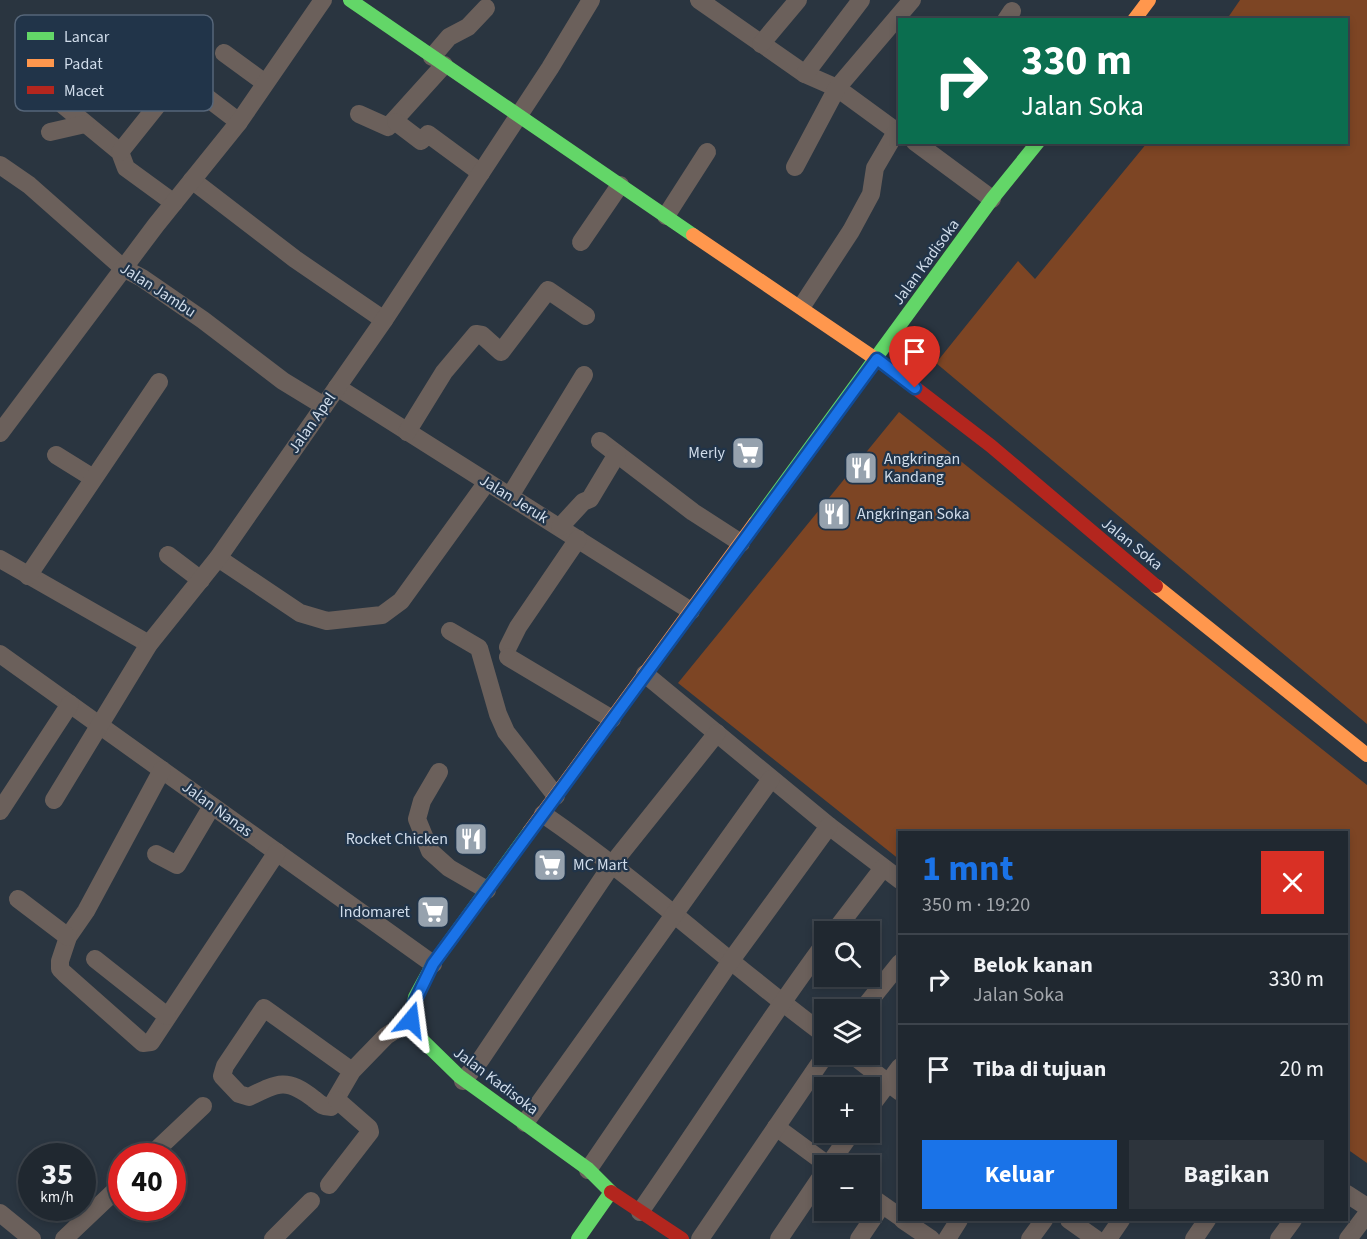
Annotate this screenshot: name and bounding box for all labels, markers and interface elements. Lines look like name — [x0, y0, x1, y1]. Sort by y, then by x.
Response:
legend — [15, 15, 213, 111]
text: Lancar — [64, 26, 110, 48]
text: 330 m — [1021, 31, 1132, 91]
icon: right — [922, 42, 1000, 120]
text: Padat — [64, 53, 103, 75]
text: Macet — [64, 80, 104, 102]
text: Jalan Soka — [1021, 87, 1144, 126]
street label: Jalan Kadisoka — [887, 215, 965, 309]
street label: Jalan Jambu — [116, 257, 200, 323]
pin — [889, 326, 940, 388]
icon: arrive — [898, 335, 931, 368]
street label: Jalan Apel — [283, 388, 341, 458]
supermarket icon: Merly — [730, 435, 766, 471]
place label: Merly — [688, 442, 726, 464]
place label: Angkringan Kandang — [884, 448, 960, 488]
restaurant icon: Angkringan Kandang — [843, 450, 879, 486]
street label: Jalan Jeruk — [475, 469, 553, 529]
restaurant icon: Angkringan Soka — [816, 496, 852, 532]
place label: Angkringan Soka — [857, 503, 970, 525]
street label: Jalan Soka — [1097, 513, 1167, 575]
street label: Jalan Nanas — [177, 776, 257, 842]
restaurant icon: Rocket Chicken — [453, 821, 489, 857]
place label: Rocket Chicken — [346, 828, 448, 850]
text: 1 mnt — [922, 843, 1013, 894]
supermarket icon: MC Mart — [532, 847, 568, 883]
button: close — [1261, 851, 1324, 914]
place label: MC Mart — [573, 854, 628, 876]
text: 350 m · 19:20 — [922, 891, 1030, 919]
supermarket icon: Indomaret — [415, 894, 451, 930]
place label: Indomaret — [340, 901, 411, 923]
map controls — [814, 921, 880, 1221]
button: search — [814, 921, 880, 987]
text: Belok kanan — [973, 949, 1093, 981]
icon: right — [922, 963, 955, 996]
text: 330 m — [1269, 963, 1324, 995]
text: Jalan Soka — [973, 981, 1064, 1009]
position arrow — [379, 988, 443, 1052]
button: layers — [814, 999, 880, 1065]
street label: Jalan Kadisoka — [449, 1042, 543, 1120]
icon: arrive — [922, 1053, 955, 1086]
text: Tiba di tujuan — [973, 1053, 1106, 1085]
text: 20 m — [1279, 1053, 1324, 1085]
button: + — [814, 1077, 880, 1143]
button: Keluar — [922, 1140, 1117, 1209]
button: Bagikan — [1129, 1140, 1324, 1209]
speed limit sign: 40 — [108, 1143, 186, 1221]
text: 35 — [41, 1153, 73, 1196]
button: − — [814, 1155, 880, 1221]
text: km/h — [40, 1187, 74, 1208]

